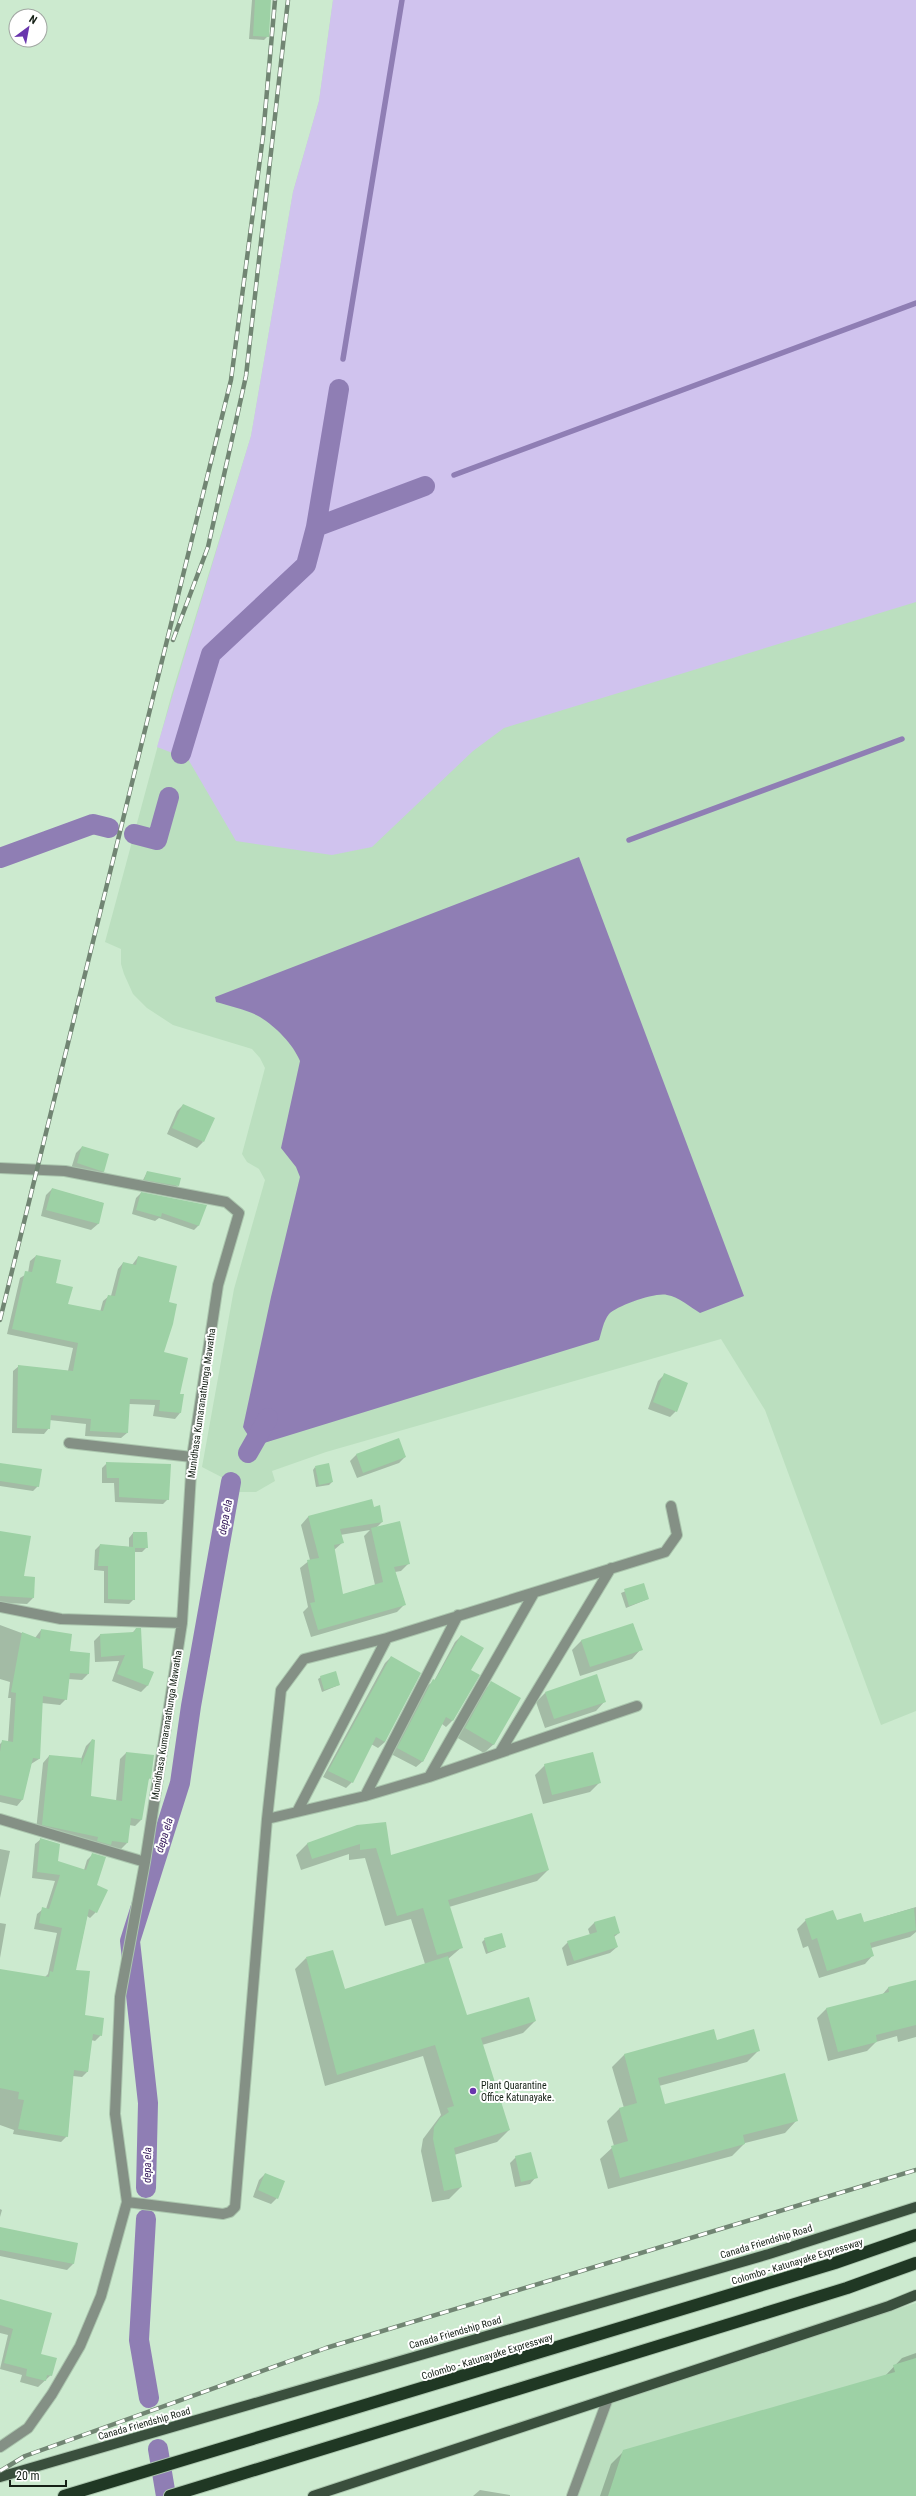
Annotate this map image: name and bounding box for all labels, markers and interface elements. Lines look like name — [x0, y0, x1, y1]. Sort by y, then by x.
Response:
north arrow — [8, 8, 48, 48]
text: N — [27, 13, 40, 27]
street label: Munidhasa Kumaranathunga Mawatha — [186, 1327, 217, 1479]
water label: depa ela — [216, 1498, 235, 1536]
street label: Munidhasa Kumaranathunga Mawatha — [149, 1649, 184, 1801]
water label: depa ela — [153, 1816, 176, 1854]
place label: Plant Quarantine Office Katunayake. — [481, 2080, 554, 2103]
marker: Plant Quarantine Office Katunayake. — [468, 2086, 478, 2096]
water label: depa ela — [141, 2147, 154, 2183]
street label: Canada Friendship Road — [719, 2222, 814, 2261]
street label: Colombo - Katunayake Expressway — [730, 2236, 864, 2287]
street label: Canada Friendship Road — [408, 2314, 503, 2351]
street label: Colombo - Katunayake Expressway — [420, 2331, 554, 2382]
street label: Canada Friendship Road — [97, 2405, 192, 2442]
scale bar — [10, 2462, 66, 2488]
text: 20 m — [16, 2469, 40, 2483]

